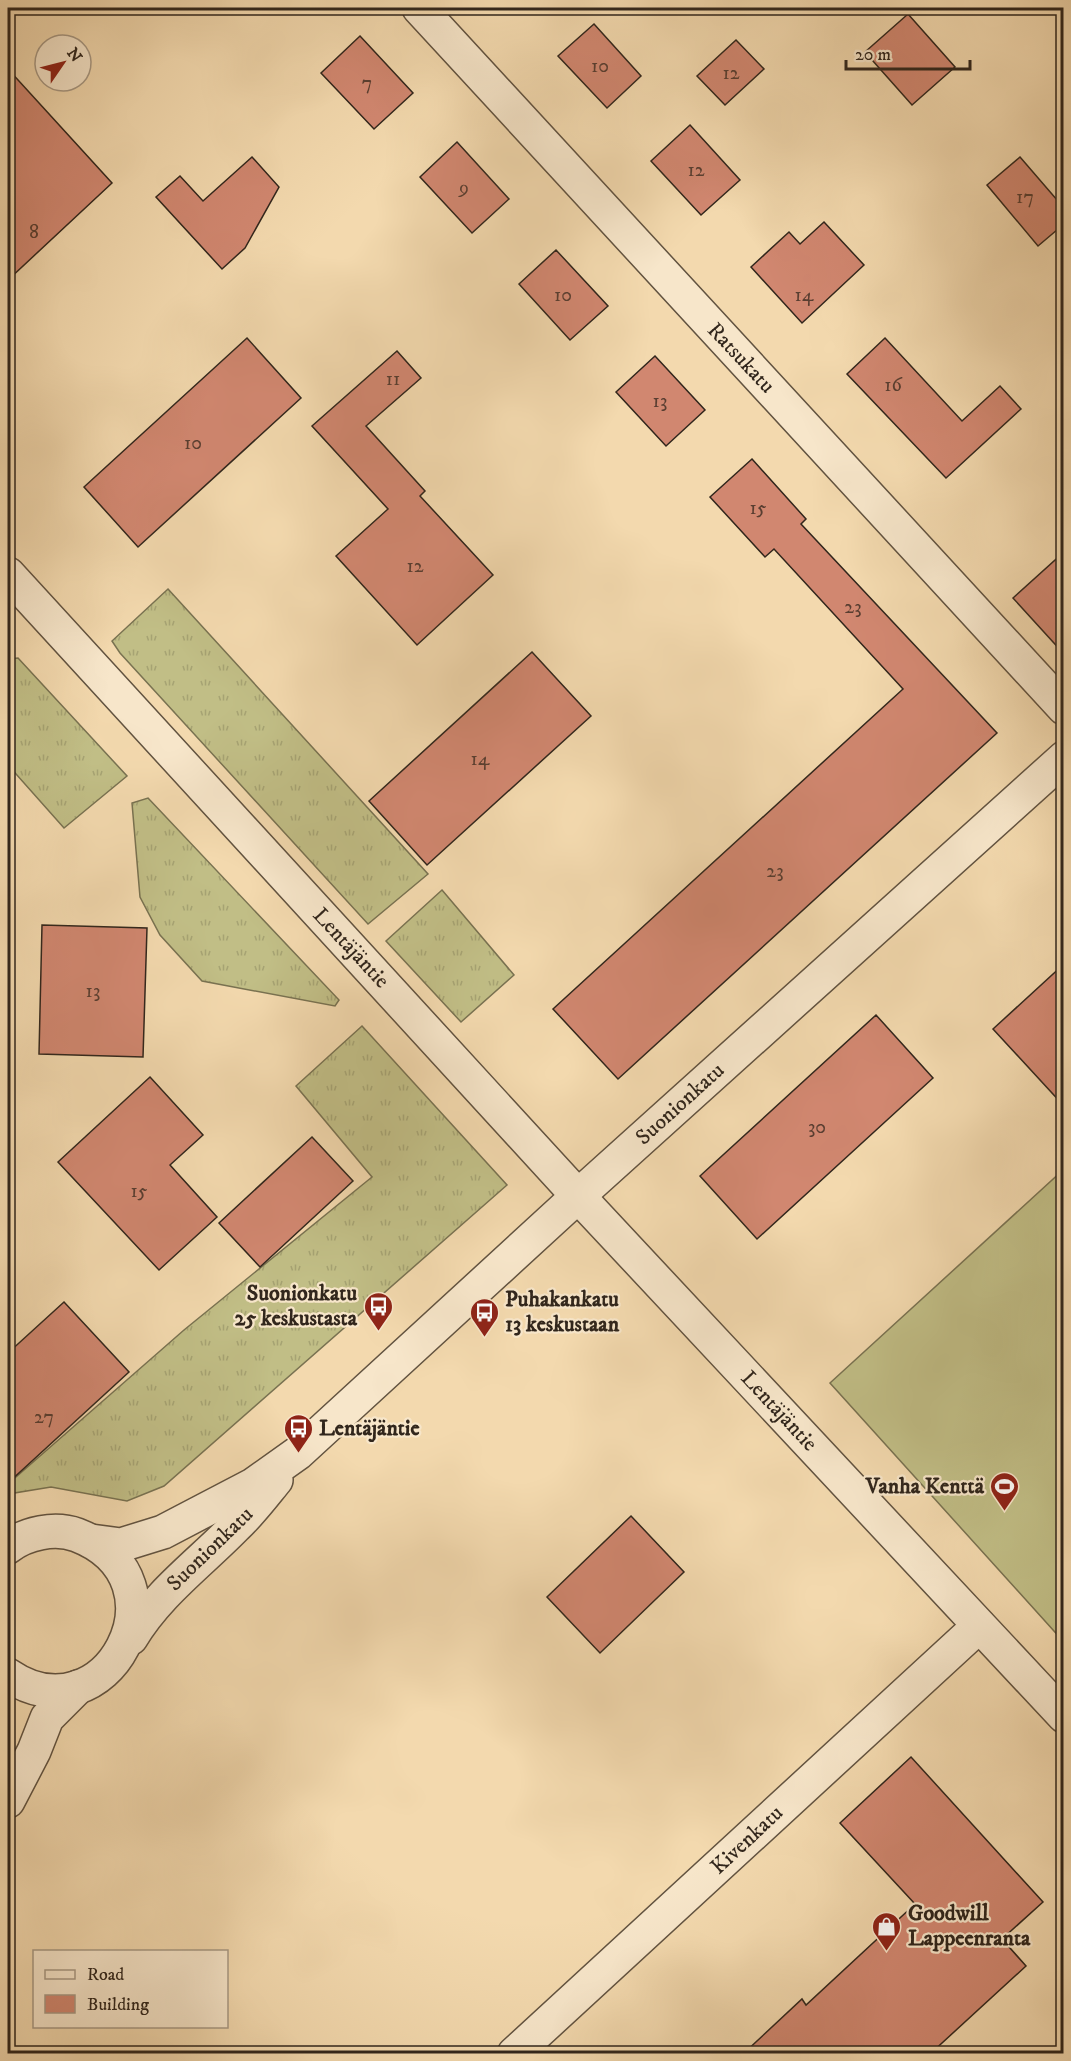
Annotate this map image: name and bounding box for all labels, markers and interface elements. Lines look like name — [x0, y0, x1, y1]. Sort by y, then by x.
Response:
north arrow — [33, 33, 93, 93]
scale bar — [846, 33, 970, 71]
text: N — [63, 44, 86, 66]
text: 20 m — [855, 44, 891, 66]
house number: 10 — [591, 54, 609, 79]
house number: 12 — [722, 61, 740, 86]
house number: 7 — [362, 71, 372, 96]
house number: 12 — [687, 158, 705, 183]
house number: 9 — [458, 176, 469, 201]
house number: 17 — [1016, 185, 1034, 210]
house number: 8 — [29, 220, 39, 245]
house number: 10 — [554, 283, 572, 308]
house number: 14 — [795, 283, 814, 308]
street label: Ratsukatu — [701, 317, 781, 399]
house number: 11 — [386, 367, 400, 392]
house number: 16 — [884, 373, 902, 398]
house number: 13 — [653, 389, 667, 414]
house number: 10 — [184, 431, 202, 456]
house number: 15 — [749, 496, 767, 521]
house number: 12 — [406, 554, 424, 579]
house number: 23 — [844, 595, 862, 620]
house number: 14 — [471, 747, 490, 772]
house number: 23 — [766, 859, 784, 884]
street label: Lentäjäntie — [307, 902, 395, 994]
house number: 13 — [86, 979, 100, 1004]
street label: Suonionkatu — [630, 1057, 730, 1151]
house number: 30 — [808, 1115, 826, 1140]
house number: 15 — [130, 1179, 148, 1204]
place label: Suonionkatu 25 keskustasta — [235, 1280, 358, 1332]
place label: Puhakankatu 13 keskustaan — [505, 1286, 620, 1338]
bus stop icon: Suonionkatu 25 keskustasta — [362, 1290, 394, 1332]
bus stop icon: Puhakankatu 13 keskustaan — [468, 1296, 500, 1338]
street label: Lentäjäntie — [735, 1365, 823, 1457]
house number: 27 — [34, 1405, 54, 1430]
bus stop icon: Lentäjäntie — [282, 1412, 314, 1454]
place label: Lentäjäntie — [319, 1415, 420, 1443]
sports icon: Vanha Kenttä — [989, 1470, 1021, 1512]
place label: Vanha Kenttä — [865, 1473, 985, 1500]
street label: Suonionkatu — [161, 1501, 259, 1597]
street label: Kivenkatu — [705, 1800, 789, 1880]
place label: Goodwill Lappeenranta — [908, 1900, 1031, 1952]
shop icon: Goodwill Lappeenranta — [871, 1910, 903, 1952]
legend — [33, 1950, 228, 2028]
text: Road — [87, 1964, 124, 1986]
text: Building — [87, 1994, 149, 2016]

